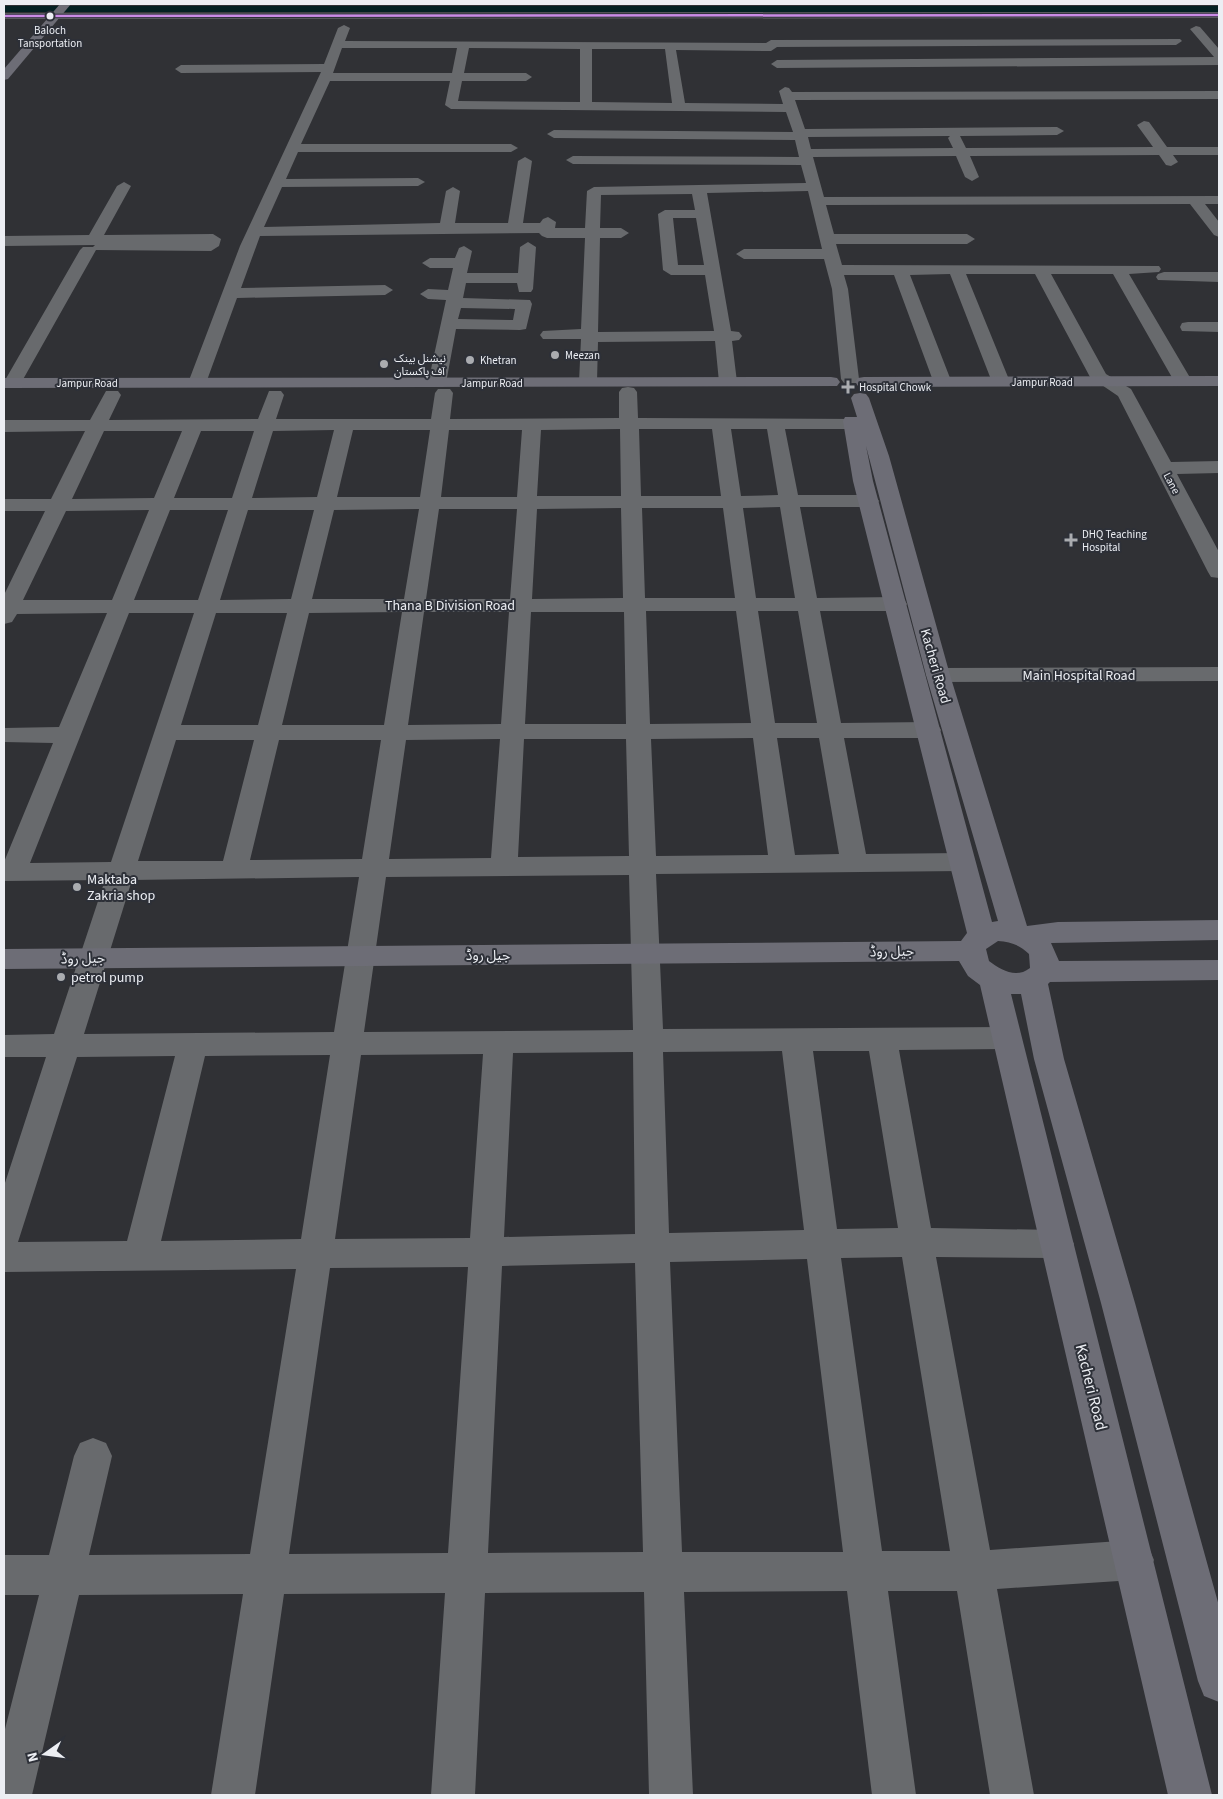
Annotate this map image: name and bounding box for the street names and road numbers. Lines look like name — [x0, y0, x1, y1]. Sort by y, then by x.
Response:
street label: Jampur Road — [1011, 375, 1073, 390]
street label: Jampur Road — [56, 376, 118, 391]
street label: Jampur Road — [461, 376, 523, 391]
street label: Lane — [1160, 470, 1184, 497]
street label: Thana B Division Road — [385, 596, 515, 616]
street label: Kacheri Road — [915, 626, 955, 706]
street label: Main Hospital Road — [1023, 666, 1135, 686]
street label: جیل روڈ — [870, 942, 914, 962]
street label: جیل روڈ — [466, 946, 510, 966]
street label: جیل روڈ — [61, 949, 105, 969]
street label: Kacheri Road — [1070, 1342, 1112, 1433]

